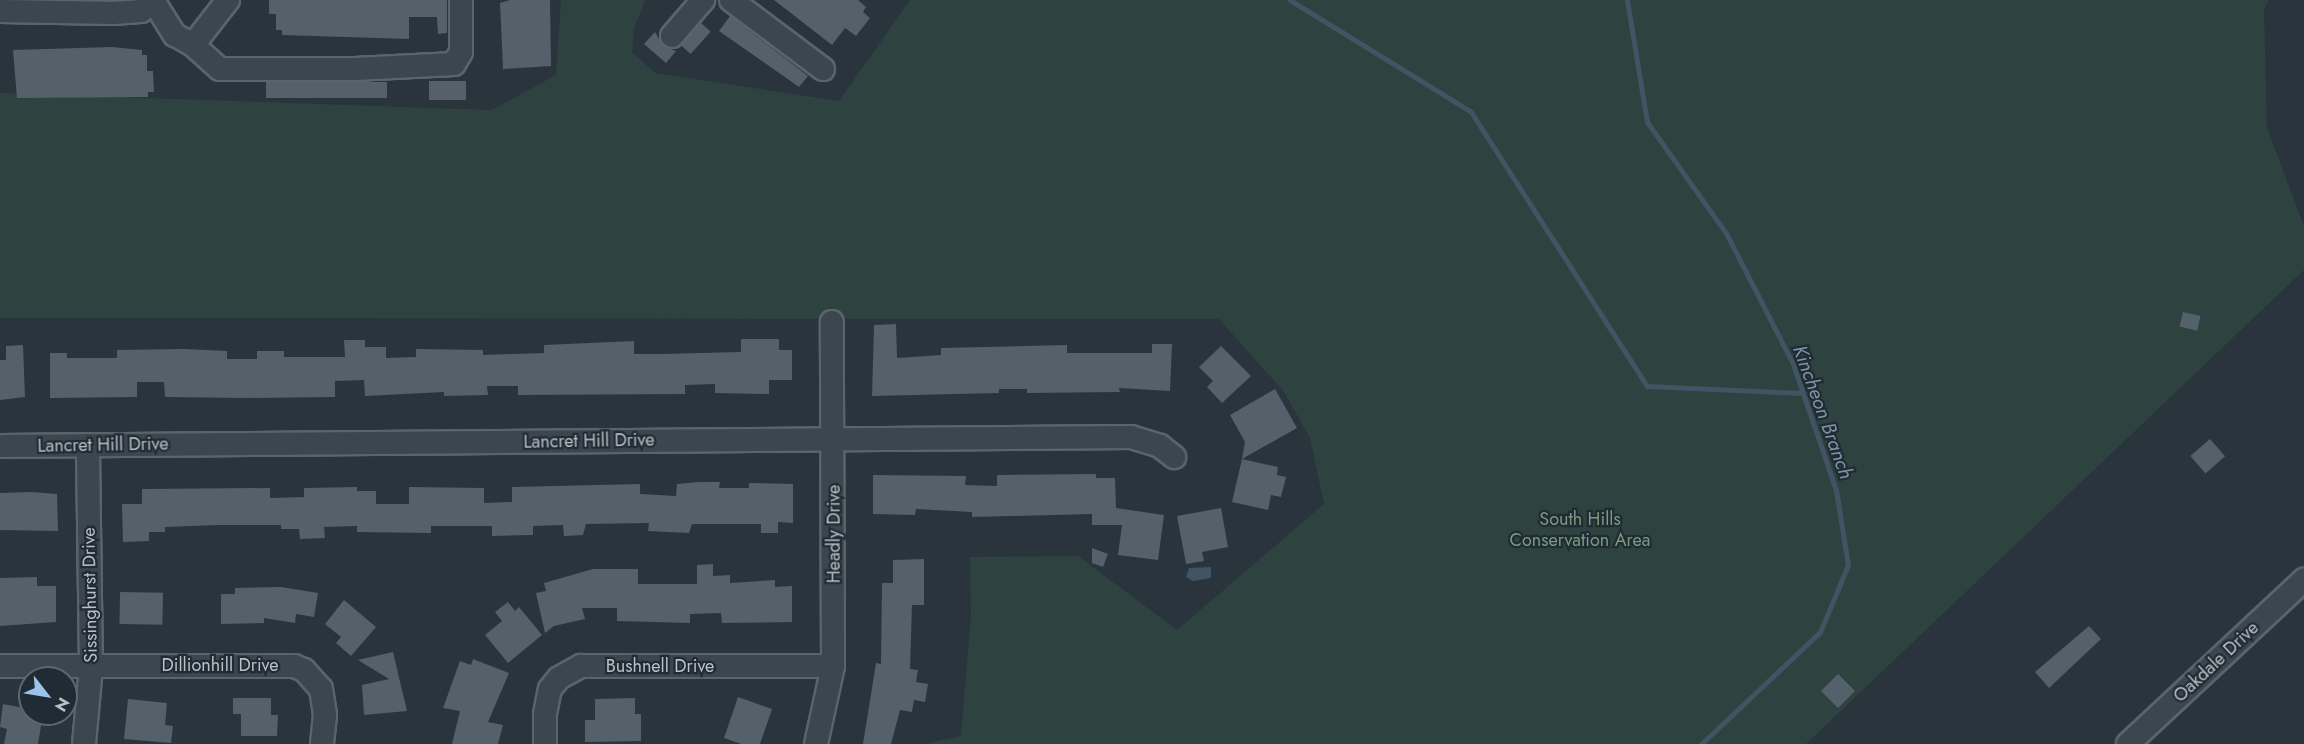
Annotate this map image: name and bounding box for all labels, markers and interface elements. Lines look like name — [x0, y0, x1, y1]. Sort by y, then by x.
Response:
water label: Kincheon Branch — [1788, 342, 1858, 482]
street label: Lancret Hill Drive — [523, 429, 655, 453]
street label: Lancret Hill Drive — [37, 433, 169, 457]
street label: Headly Drive — [823, 485, 845, 583]
park label: South Hills Conservation Area — [1510, 509, 1650, 552]
street label: Sissinghurst Drive — [78, 527, 102, 663]
street label: Oakdale Drive — [2169, 617, 2263, 707]
street label: Dillionhill Drive — [162, 654, 278, 676]
street label: Bushnell Drive — [606, 655, 714, 677]
north arrow — [18, 666, 78, 726]
text: N — [49, 693, 75, 716]

